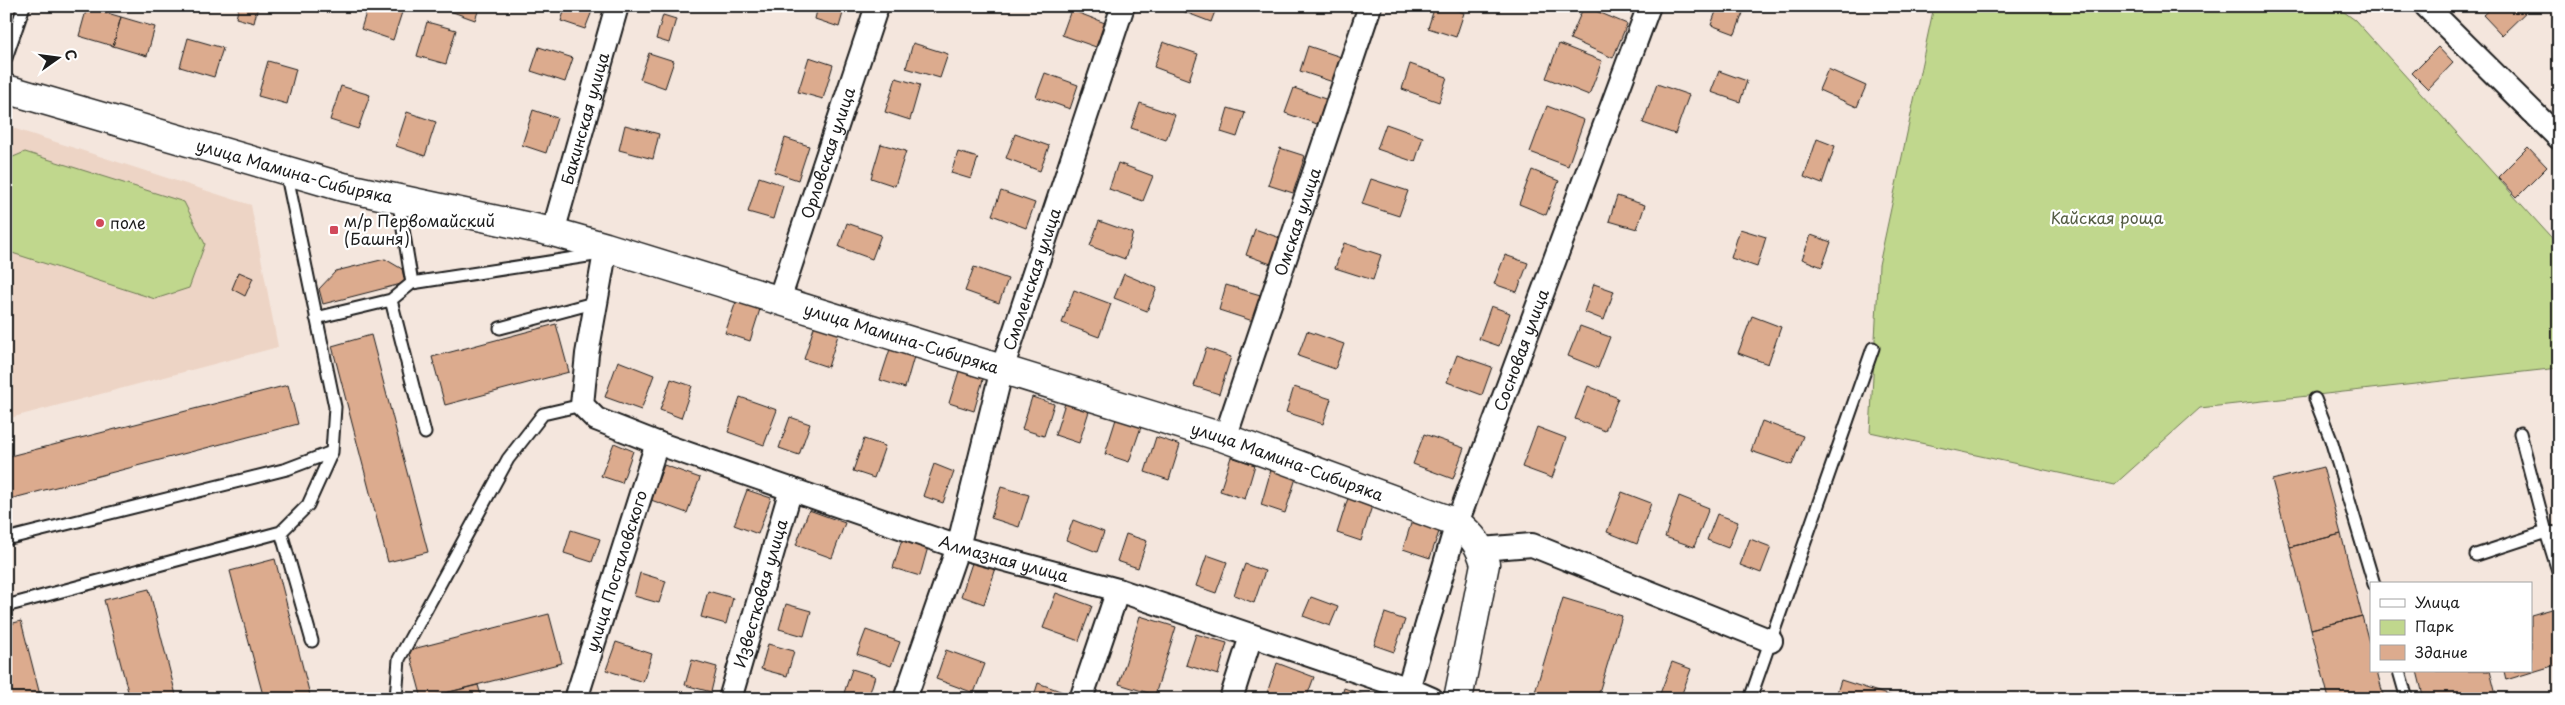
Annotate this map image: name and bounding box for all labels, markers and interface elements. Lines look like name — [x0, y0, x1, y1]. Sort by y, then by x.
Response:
north arrow — [32, 32, 82, 82]
text: С — [60, 47, 83, 62]
street label: Бакинская улица — [554, 49, 614, 187]
street label: Орловская улица — [794, 84, 860, 222]
street label: улица Мамина-Сибиряка — [194, 132, 395, 208]
street label: Омская улица — [1267, 164, 1326, 279]
street label: Смоленская улица — [996, 204, 1066, 353]
park label: Кайская роща — [2051, 205, 2163, 229]
place label: м/р Первомайский (Башня) — [344, 208, 495, 250]
place label: поле — [110, 210, 146, 234]
marker: поле — [94, 217, 106, 229]
marker: м/р Первомайский (Башня) — [328, 224, 340, 236]
street label: Сосновая улица — [1487, 285, 1554, 414]
street label: улица Мамина-Сибиряка — [801, 296, 1002, 379]
street label: улица Мамина-Сибиряка — [1188, 415, 1387, 506]
street label: улица Посталовского — [579, 487, 652, 655]
street label: Известковая улица — [727, 516, 793, 670]
street label: Алмазная улица — [936, 528, 1071, 587]
legend — [2370, 582, 2532, 672]
text: Улица — [2415, 590, 2460, 613]
text: Парк — [2415, 614, 2454, 637]
text: Здание — [2415, 640, 2468, 663]

